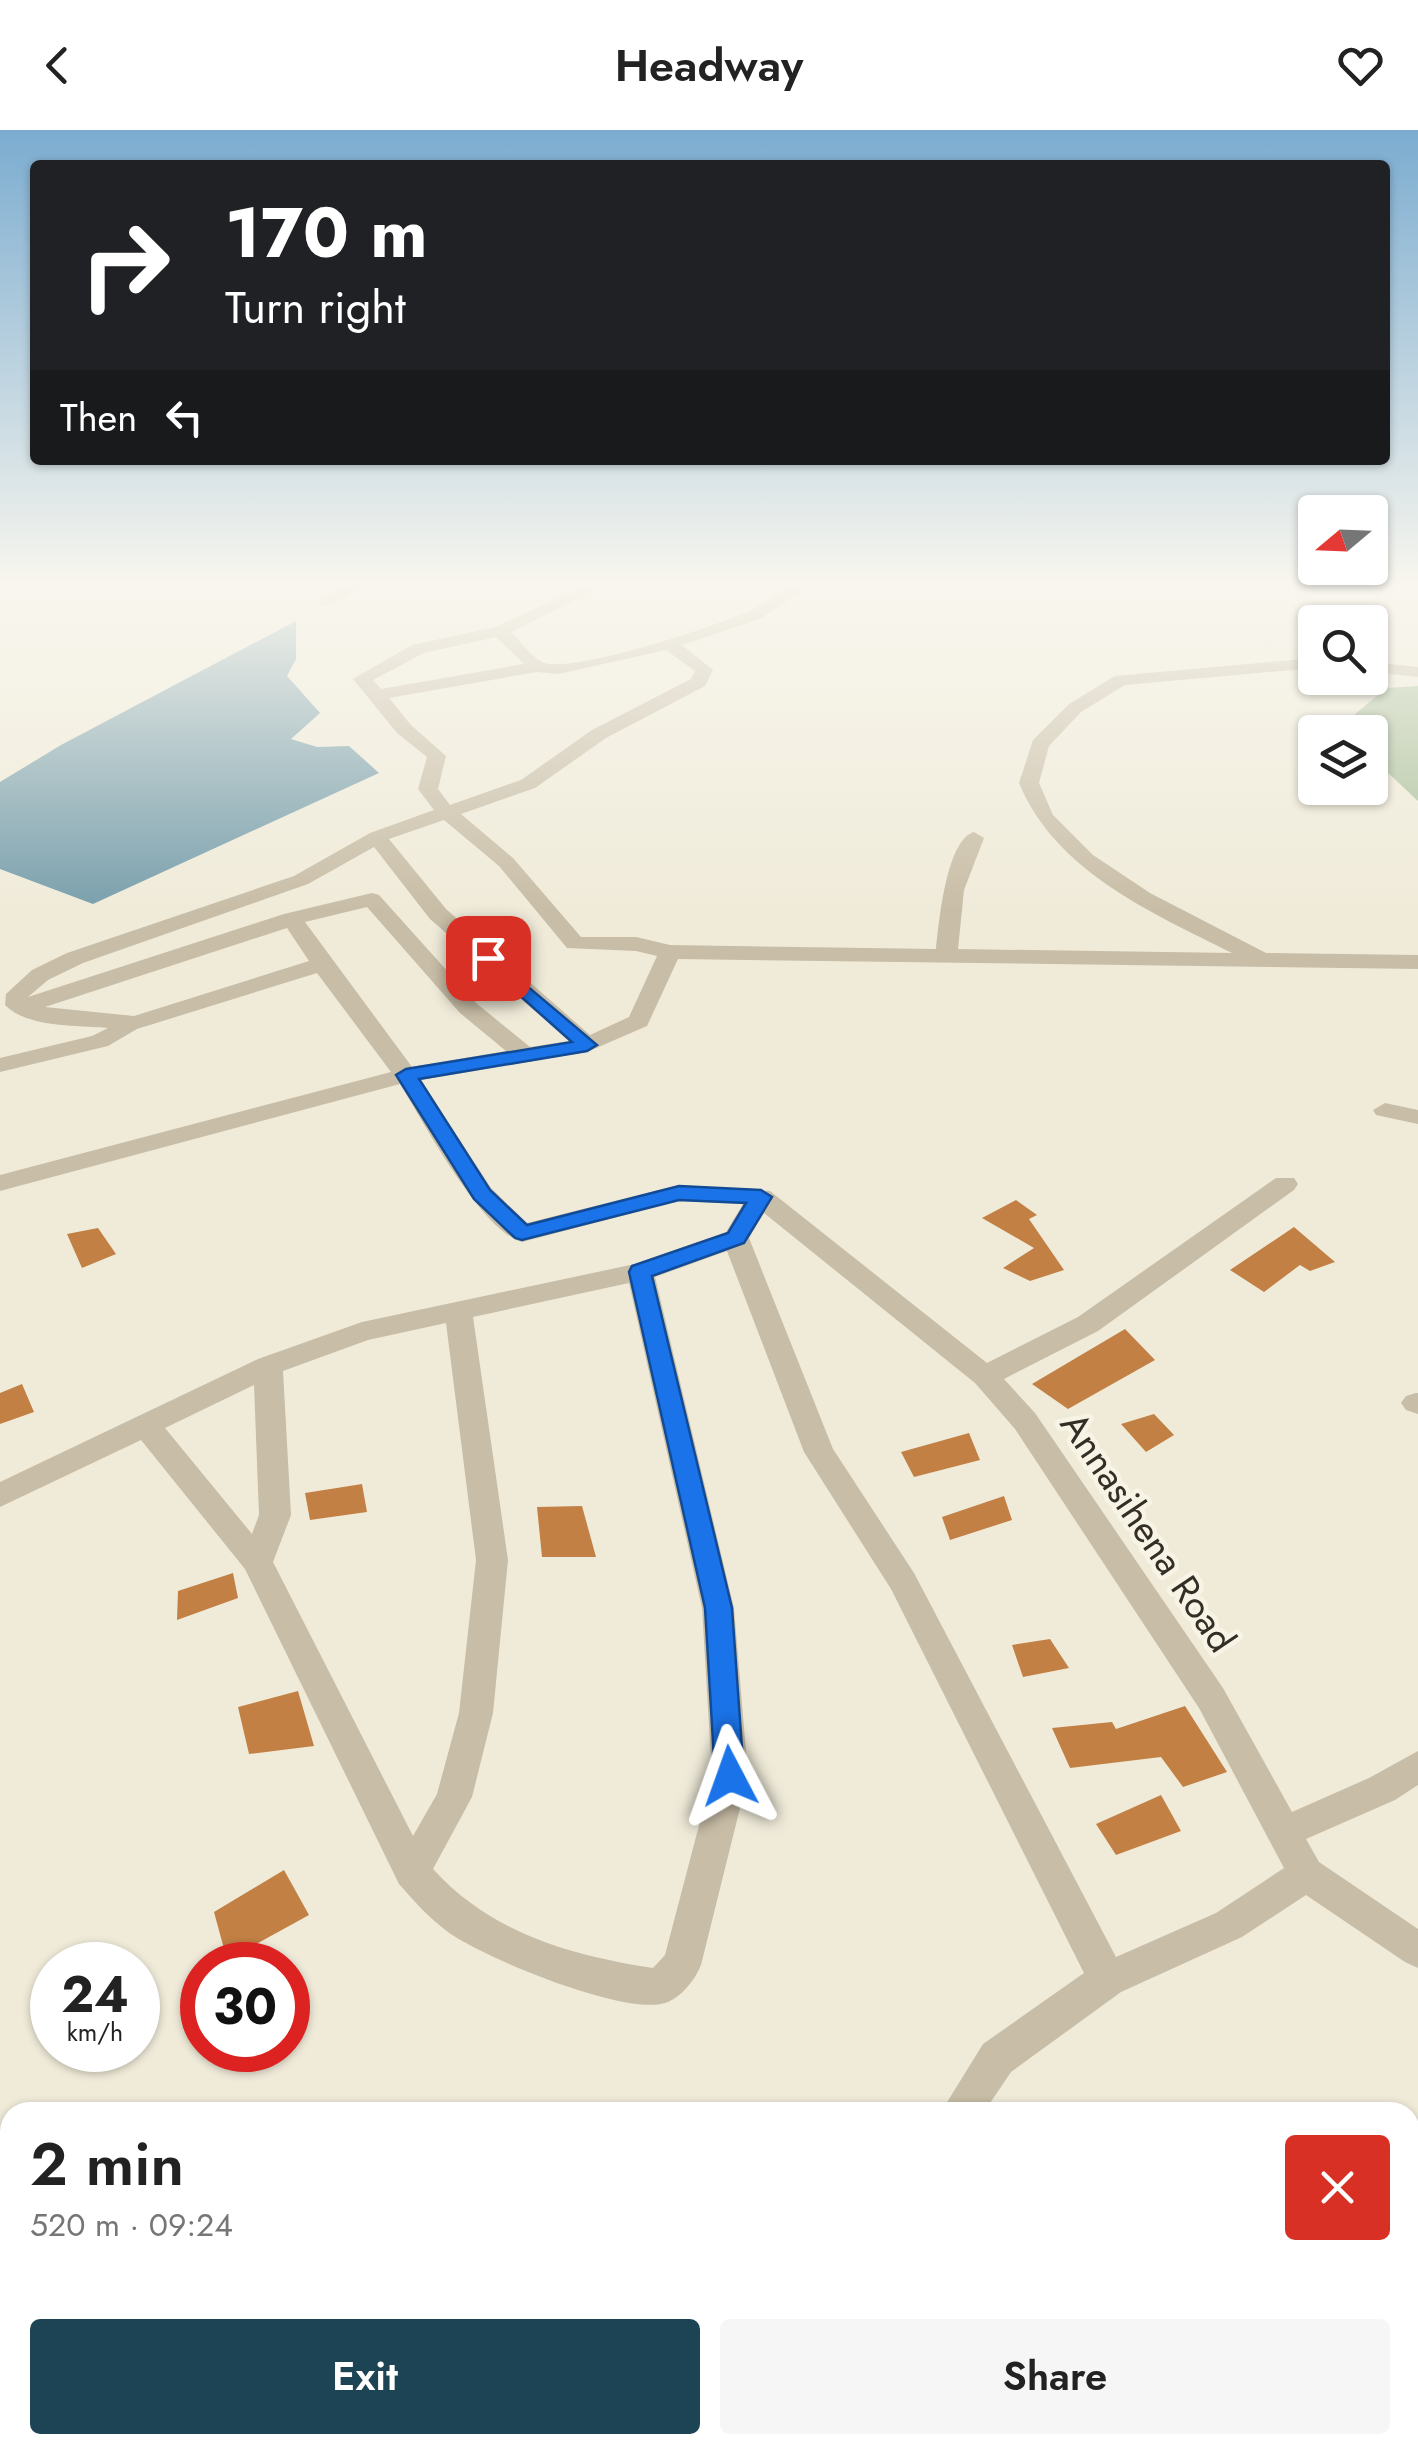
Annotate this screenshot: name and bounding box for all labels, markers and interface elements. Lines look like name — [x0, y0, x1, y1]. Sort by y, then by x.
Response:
text: Headway — [615, 33, 803, 98]
icon: back — [30, 38, 85, 93]
icon: heart — [1333, 38, 1388, 93]
text: 170 m — [225, 182, 428, 283]
icon: right — [60, 200, 190, 330]
text: Turn right — [225, 275, 406, 340]
text: Then — [60, 390, 137, 445]
icon: left — [157, 390, 212, 445]
north arrow — [1298, 495, 1388, 585]
map controls — [1298, 495, 1388, 805]
button: search — [1298, 605, 1388, 695]
button: layers — [1298, 715, 1388, 805]
pin — [446, 916, 531, 1001]
icon: arrive — [461, 931, 516, 986]
street label: Annasihena Road — [1047, 1400, 1249, 1663]
position arrow — [678, 1724, 782, 1828]
speed limit sign: 30 — [180, 1942, 310, 2072]
text: 24 — [61, 1958, 129, 2031]
text: km/h — [67, 2014, 123, 2050]
text: 2 min — [30, 2121, 184, 2208]
button: close — [1285, 2135, 1390, 2240]
text: 520 m · 09:24 — [30, 2202, 233, 2248]
button: Exit — [30, 2319, 700, 2434]
button: Share — [720, 2319, 1390, 2434]

